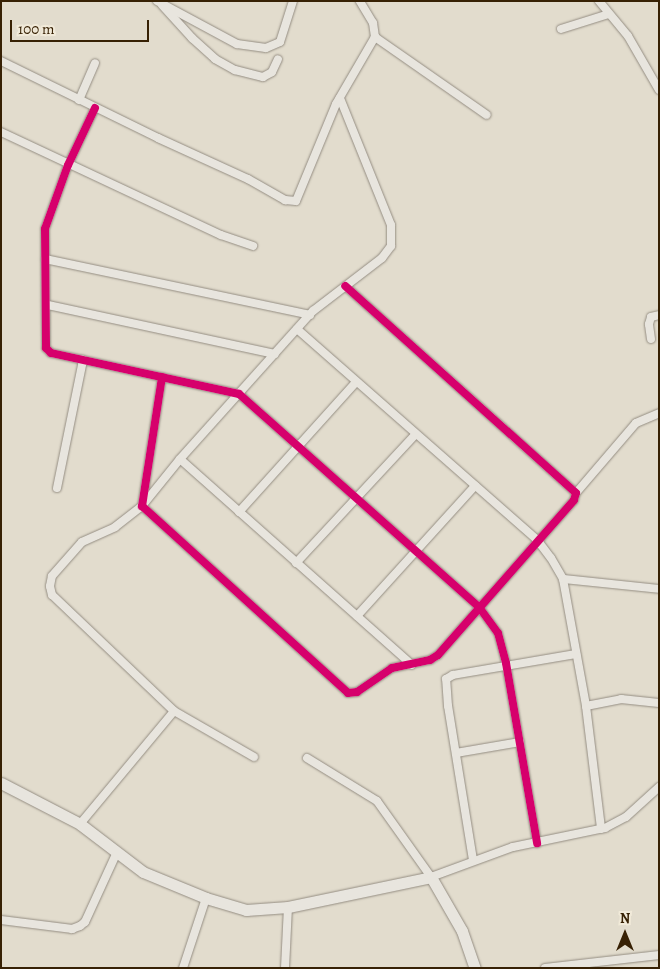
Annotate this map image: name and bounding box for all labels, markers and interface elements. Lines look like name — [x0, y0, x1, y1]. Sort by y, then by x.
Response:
scale bar — [12, 10, 151, 42]
text: 100 m — [18, 19, 55, 39]
north arrow — [600, 909, 650, 959]
text: N — [620, 909, 630, 928]

